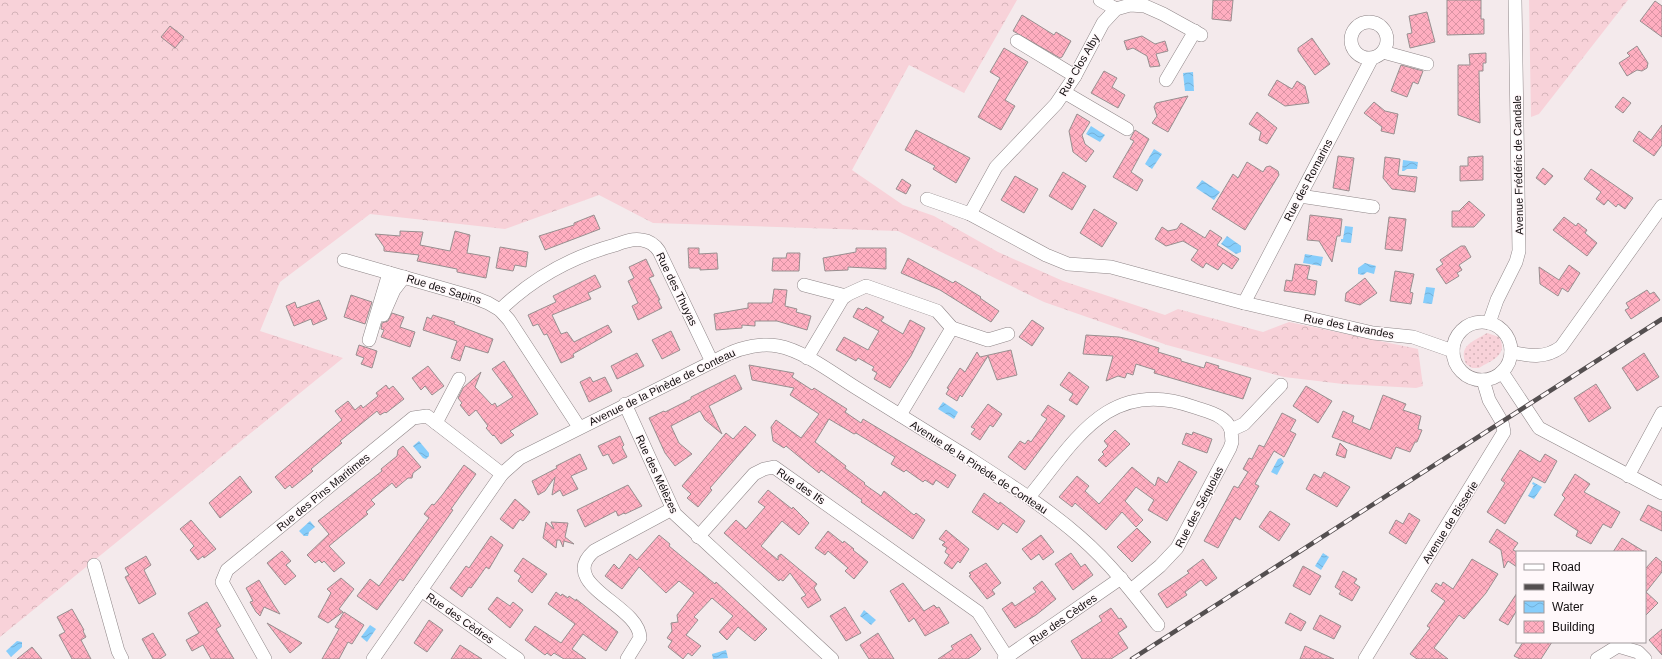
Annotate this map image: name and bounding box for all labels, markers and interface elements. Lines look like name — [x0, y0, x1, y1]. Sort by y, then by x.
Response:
street label: Rue Clos Alby — [1057, 32, 1102, 98]
street label: Avenue Frédéric de Candale — [1511, 95, 1525, 235]
street label: Rue des Romarins — [1281, 137, 1335, 223]
street label: Rue des Thuyas — [654, 250, 700, 328]
street label: Rue des Sapins — [405, 272, 483, 306]
street label: Rue des Lavandes — [1303, 311, 1396, 341]
street label: Avenue de la Pinède de Conteau — [587, 346, 737, 428]
street label: Avenue de la Pinède de Conteau — [908, 418, 1050, 516]
street label: Rue des Mélèzes — [634, 433, 681, 515]
street label: Rue des Pins Maritimes — [274, 450, 372, 533]
street label: Rue des Séquoias — [1173, 464, 1226, 550]
street label: Rue des Ifs — [775, 465, 828, 507]
street label: Avenue de Bisserie — [1420, 479, 1480, 565]
legend — [1516, 551, 1646, 643]
text: Road — [1552, 560, 1581, 574]
text: Railway — [1552, 580, 1594, 594]
street label: Rue des Cèdres — [424, 590, 496, 646]
street label: Rue des Cèdres — [1027, 591, 1099, 647]
text: Water — [1552, 600, 1584, 614]
text: Building — [1552, 620, 1595, 634]

